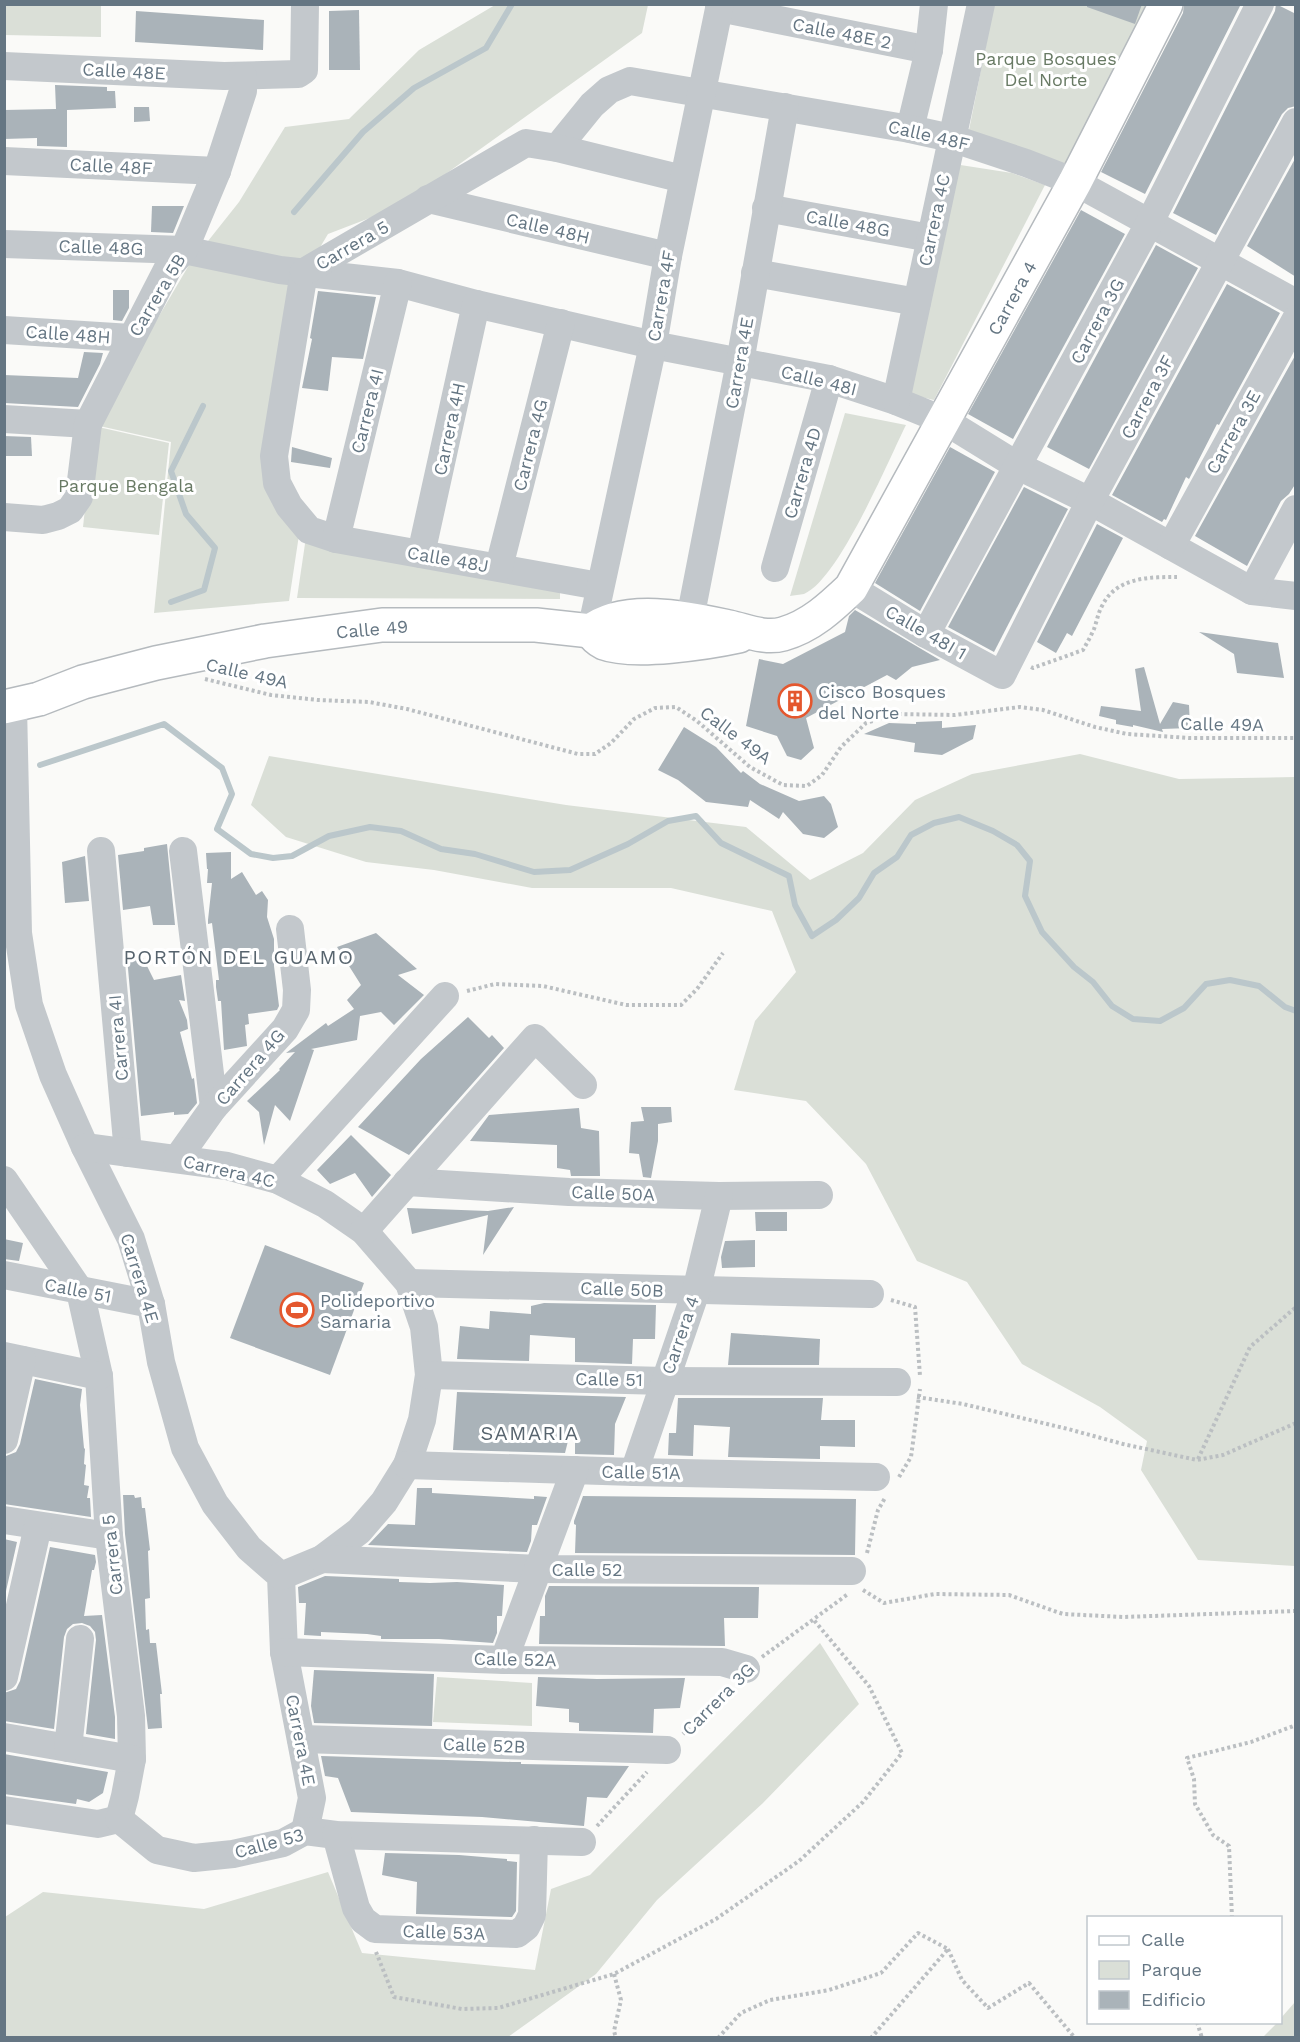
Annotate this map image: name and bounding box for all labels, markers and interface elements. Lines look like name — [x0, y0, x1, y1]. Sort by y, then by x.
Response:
street label: Calle 48E 2 — [791, 13, 893, 53]
park label: Parque Bosques Del Norte — [975, 48, 1117, 90]
street label: Calle 48E — [82, 58, 166, 84]
street label: Calle 48F — [886, 115, 972, 155]
street label: Calle 48F — [69, 153, 153, 179]
street label: Carrera 4C — [914, 172, 954, 268]
street label: Calle 48G — [804, 205, 892, 241]
street label: Calle 48H — [504, 208, 592, 248]
street label: Carrera 5 — [312, 216, 392, 274]
street label: Calle 48G — [58, 235, 144, 259]
street label: Carrera 4F — [643, 249, 679, 343]
street label: Carrera 5B — [124, 250, 190, 340]
street label: Carrera 4 — [983, 257, 1041, 339]
street label: Carrera 3G — [1066, 275, 1128, 367]
street label: Carrera 4E — [721, 315, 757, 411]
street label: Calle 48H — [25, 321, 111, 347]
street label: Carrera 3F — [1116, 352, 1178, 442]
street label: Calle 48I — [779, 360, 859, 400]
street label: Carrera 4I — [346, 366, 388, 456]
street label: Carrera 4H — [429, 381, 469, 477]
street label: Carrera 3E — [1201, 387, 1265, 477]
street label: Carrera 4G — [508, 397, 552, 493]
street label: Carrera 4D — [779, 425, 825, 521]
park label: Parque Bengala — [58, 475, 194, 496]
street label: Calle 48J — [406, 542, 490, 576]
street label: Calle 48I 1 — [882, 600, 970, 664]
street label: Calle 49 — [335, 615, 409, 643]
street label: Calle 49A — [204, 653, 290, 693]
place label: Cisco Bosques del Norte — [818, 681, 946, 723]
building icon: Cisco Bosques del Norte — [777, 683, 813, 719]
street label: Calle 49A — [696, 701, 776, 769]
street label: Calle 49A — [1180, 713, 1264, 735]
district label: PORTÓN DEL GUAMO — [124, 945, 355, 969]
street label: Carrera 4I — [104, 994, 132, 1082]
street label: Carrera 4G — [211, 1025, 289, 1109]
street label: Carrera 4C — [181, 1150, 277, 1192]
street label: Calle 50A — [571, 1181, 655, 1205]
street label: Carrera 4E — [116, 1231, 164, 1325]
street label: Calle 51 — [43, 1273, 113, 1307]
street label: Calle 50B — [580, 1277, 664, 1301]
place label: Polideportivo Samaria — [320, 1290, 435, 1332]
sports icon: Polideportivo Samaria — [279, 1292, 315, 1328]
street label: Carrera 4 — [657, 1293, 703, 1377]
street label: Calle 51 — [575, 1368, 643, 1390]
district label: SAMARIA — [480, 1421, 580, 1445]
street label: Calle 51A — [601, 1461, 681, 1483]
street label: Carrera 5 — [97, 1514, 127, 1596]
street label: Calle 52 — [551, 1559, 623, 1580]
street label: Calle 52A — [473, 1648, 557, 1670]
street label: Carrera 3G — [677, 1658, 759, 1740]
street label: Carrera 4E — [282, 1692, 320, 1788]
street label: Calle 52B — [442, 1733, 526, 1757]
street label: Calle 53 — [232, 1824, 306, 1862]
legend — [1087, 1916, 1282, 2024]
street label: Calle 53A — [402, 1920, 486, 1944]
text: Calle — [1141, 1929, 1185, 1950]
text: Parque — [1141, 1959, 1202, 1980]
text: Edificio — [1141, 1989, 1206, 2010]

